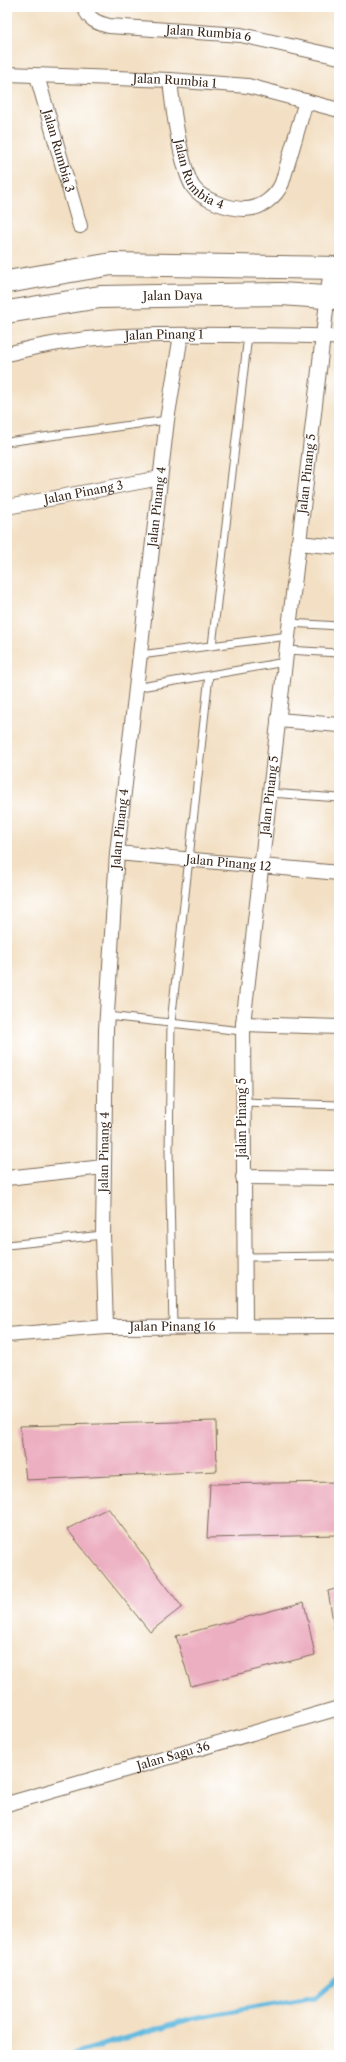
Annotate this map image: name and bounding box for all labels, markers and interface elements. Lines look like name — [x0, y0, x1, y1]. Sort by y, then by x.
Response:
street label: Jalan Rumbia 6 — [164, 22, 253, 44]
street label: Jalan Rumbia 1 — [131, 71, 217, 91]
street label: Jalan Rumbia 3 — [39, 106, 78, 194]
street label: Jalan Rumbia 4 — [171, 136, 226, 212]
street label: Jalan Daya — [141, 287, 203, 303]
street label: Jalan Pinang 1 — [123, 327, 203, 343]
street label: Jalan Pinang 5 — [294, 433, 319, 516]
street label: Jalan Pinang 4 — [144, 466, 169, 550]
street label: Jalan Pinang 3 — [41, 477, 124, 507]
street label: Jalan Pinang 5 — [257, 755, 281, 838]
street label: Jalan Pinang 4 — [108, 788, 131, 871]
street label: Jalan Pinang 12 — [183, 851, 272, 874]
street label: Jalan Pinang 5 — [234, 1078, 249, 1160]
street label: Jalan Pinang 4 — [96, 1112, 112, 1194]
street label: Jalan Pinang 16 — [128, 1319, 216, 1334]
street label: Jalan Sagu 36 — [133, 1738, 211, 1774]

